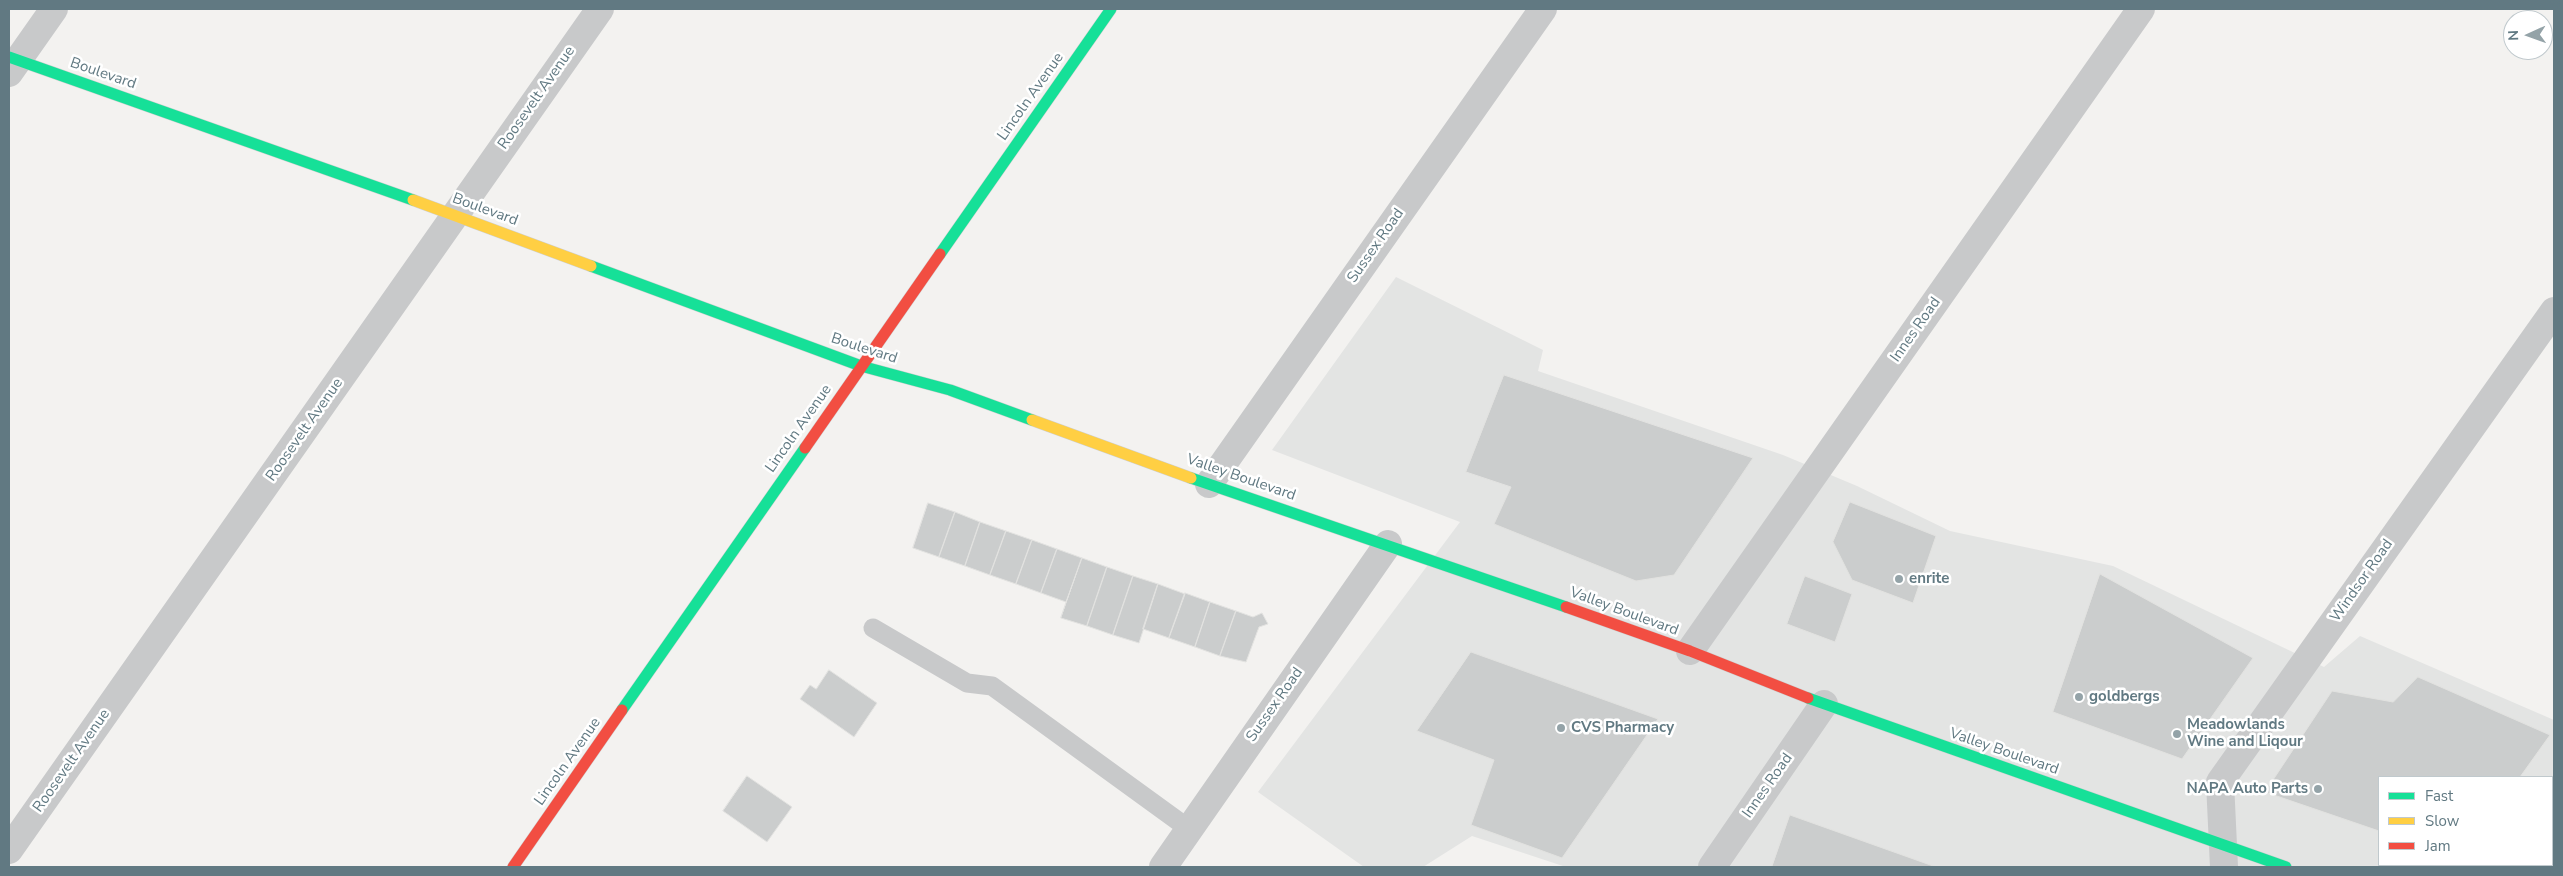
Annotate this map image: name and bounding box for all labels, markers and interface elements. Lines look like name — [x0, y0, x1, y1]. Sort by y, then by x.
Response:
north arrow — [2503, 10, 2553, 60]
text: N — [2504, 30, 2523, 41]
street label: Roosevelt Avenue — [495, 43, 579, 153]
street label: Lincoln Avenue — [994, 50, 1068, 144]
street label: Boulevard — [68, 54, 138, 94]
street label: Boulevard — [450, 190, 520, 230]
street label: Sussex Road — [1344, 205, 1408, 287]
street label: Innes Road — [1887, 294, 1945, 366]
street label: Boulevard — [829, 330, 899, 368]
street label: Roosevelt Avenue — [263, 375, 347, 485]
street label: Lincoln Avenue — [762, 382, 836, 476]
street label: Valley Boulevard — [1184, 451, 1298, 505]
street label: Windsor Road — [2327, 536, 2397, 626]
place label: enrite — [1909, 570, 1949, 588]
marker: enrite — [1893, 573, 1905, 585]
street label: Valley Boulevard — [1567, 584, 1681, 640]
street label: Sussex Road — [1243, 664, 1307, 746]
place label: goldbergs — [2089, 688, 2160, 706]
marker: goldbergs — [2073, 691, 2085, 703]
street label: Roosevelt Avenue — [30, 706, 114, 816]
street label: Lincoln Avenue — [531, 715, 605, 809]
place label: Meadowlands Wine and Liqour — [2187, 716, 2303, 751]
place label: CVS Pharmacy — [1571, 719, 1674, 737]
marker: CVS Pharmacy — [1555, 722, 1567, 734]
street label: Valley Boulevard — [1947, 725, 2061, 779]
marker: Meadowlands Wine and Liqour — [2171, 728, 2183, 740]
street label: Innes Road — [1739, 750, 1797, 822]
legend — [2378, 776, 2553, 866]
place label: NAPA Auto Parts — [2186, 780, 2308, 798]
marker: NAPA Auto Parts — [2312, 783, 2324, 795]
text: Fast — [2425, 786, 2453, 806]
text: Slow — [2425, 811, 2459, 831]
text: Jam — [2425, 836, 2451, 856]

